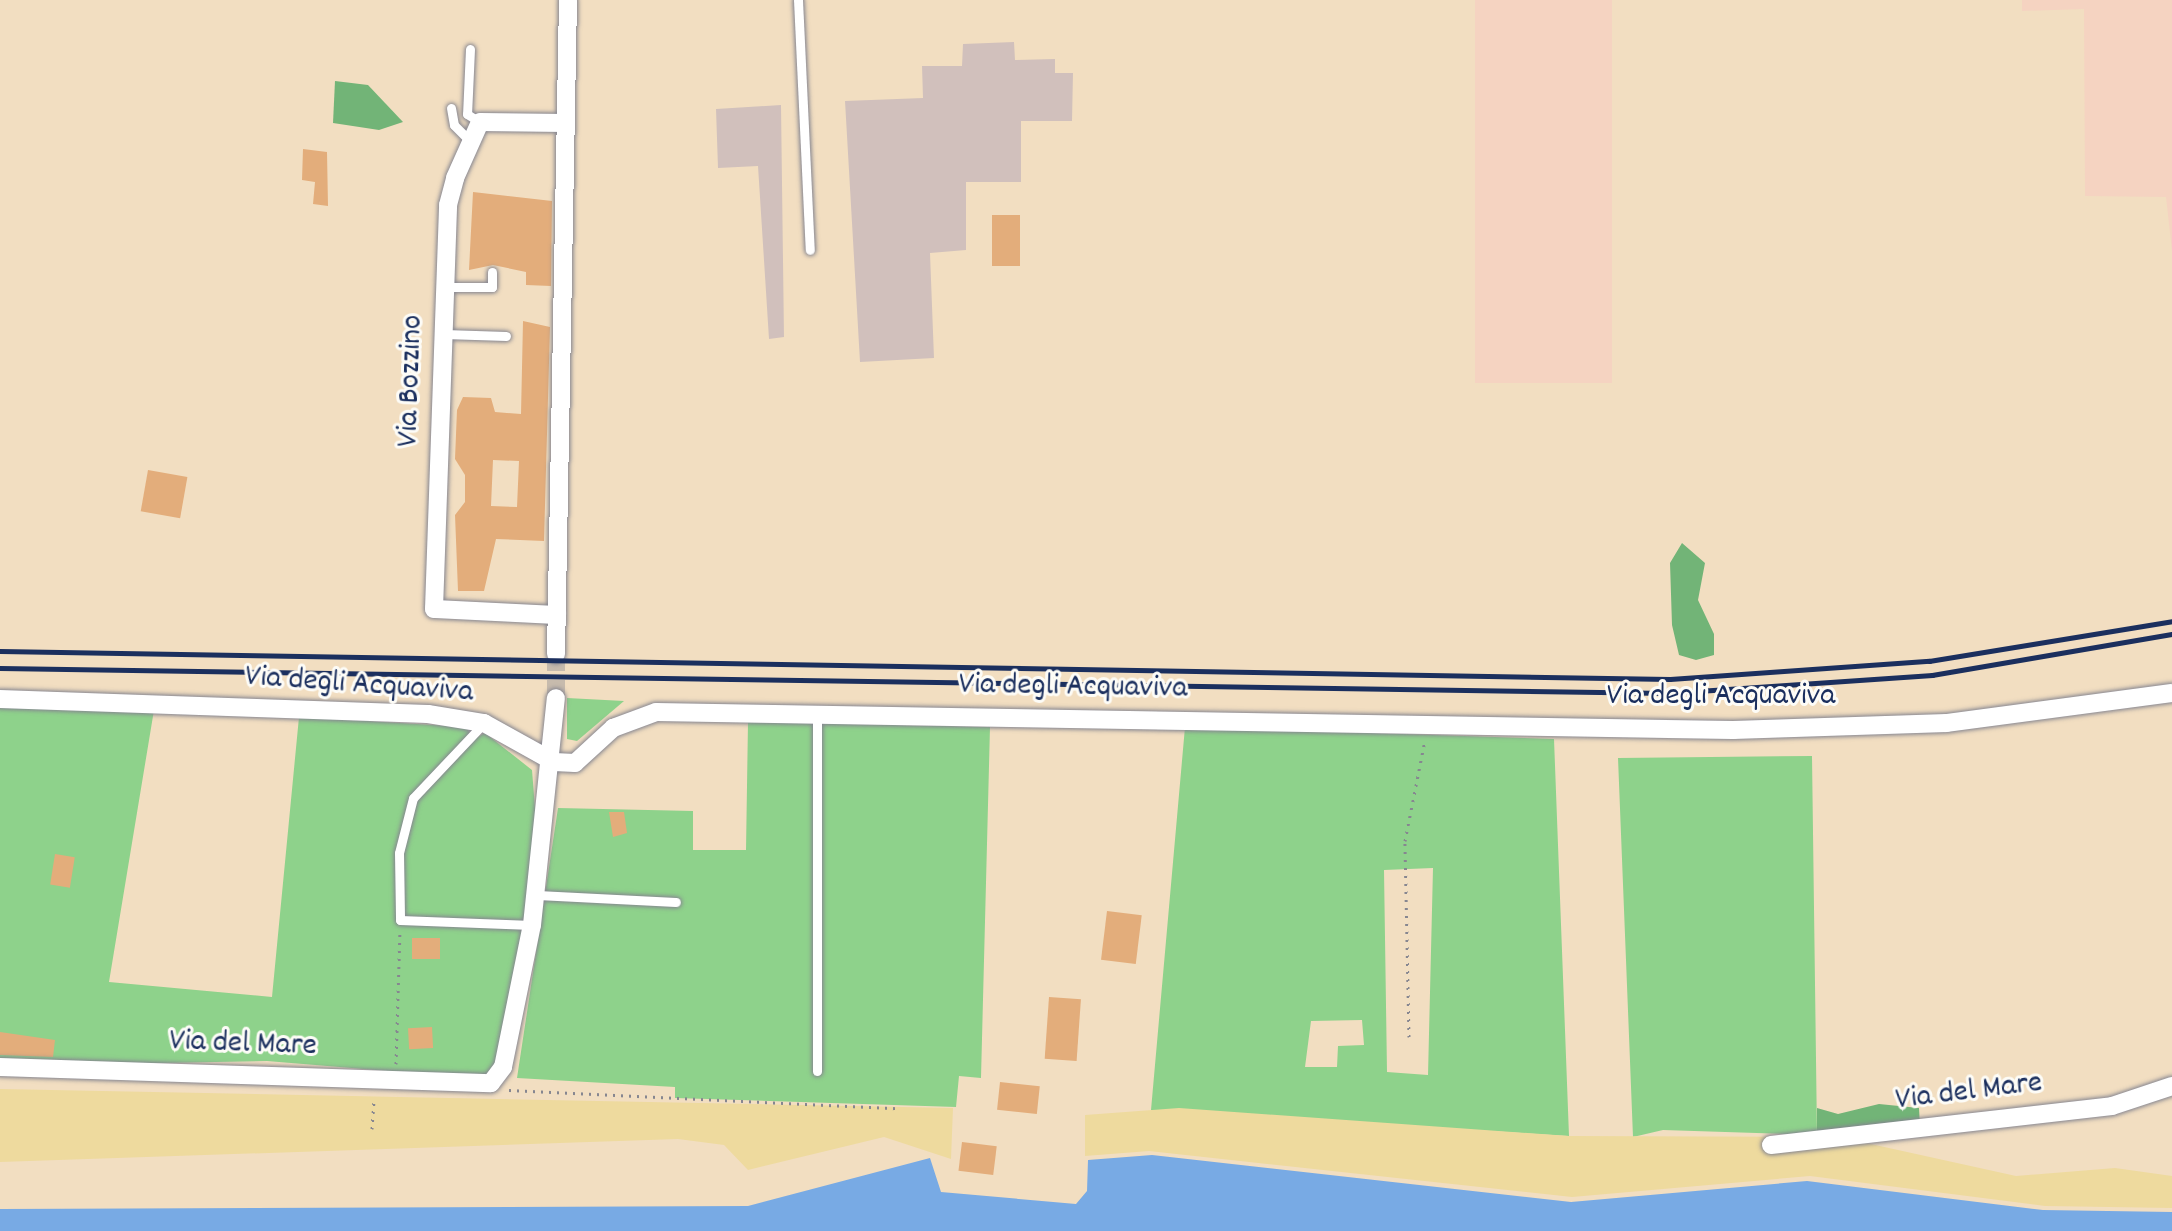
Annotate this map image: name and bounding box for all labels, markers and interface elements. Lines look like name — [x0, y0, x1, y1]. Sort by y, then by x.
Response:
street label: Via Bozzino — [391, 314, 433, 448]
street label: Via degli Acquaviva — [244, 659, 474, 713]
street label: Via degli Acquaviva — [958, 667, 1188, 709]
street label: Via degli Acquaviva — [1607, 678, 1835, 716]
street label: Via del Mare — [169, 1023, 317, 1067]
street label: Via del Mare — [1894, 1065, 2044, 1121]

